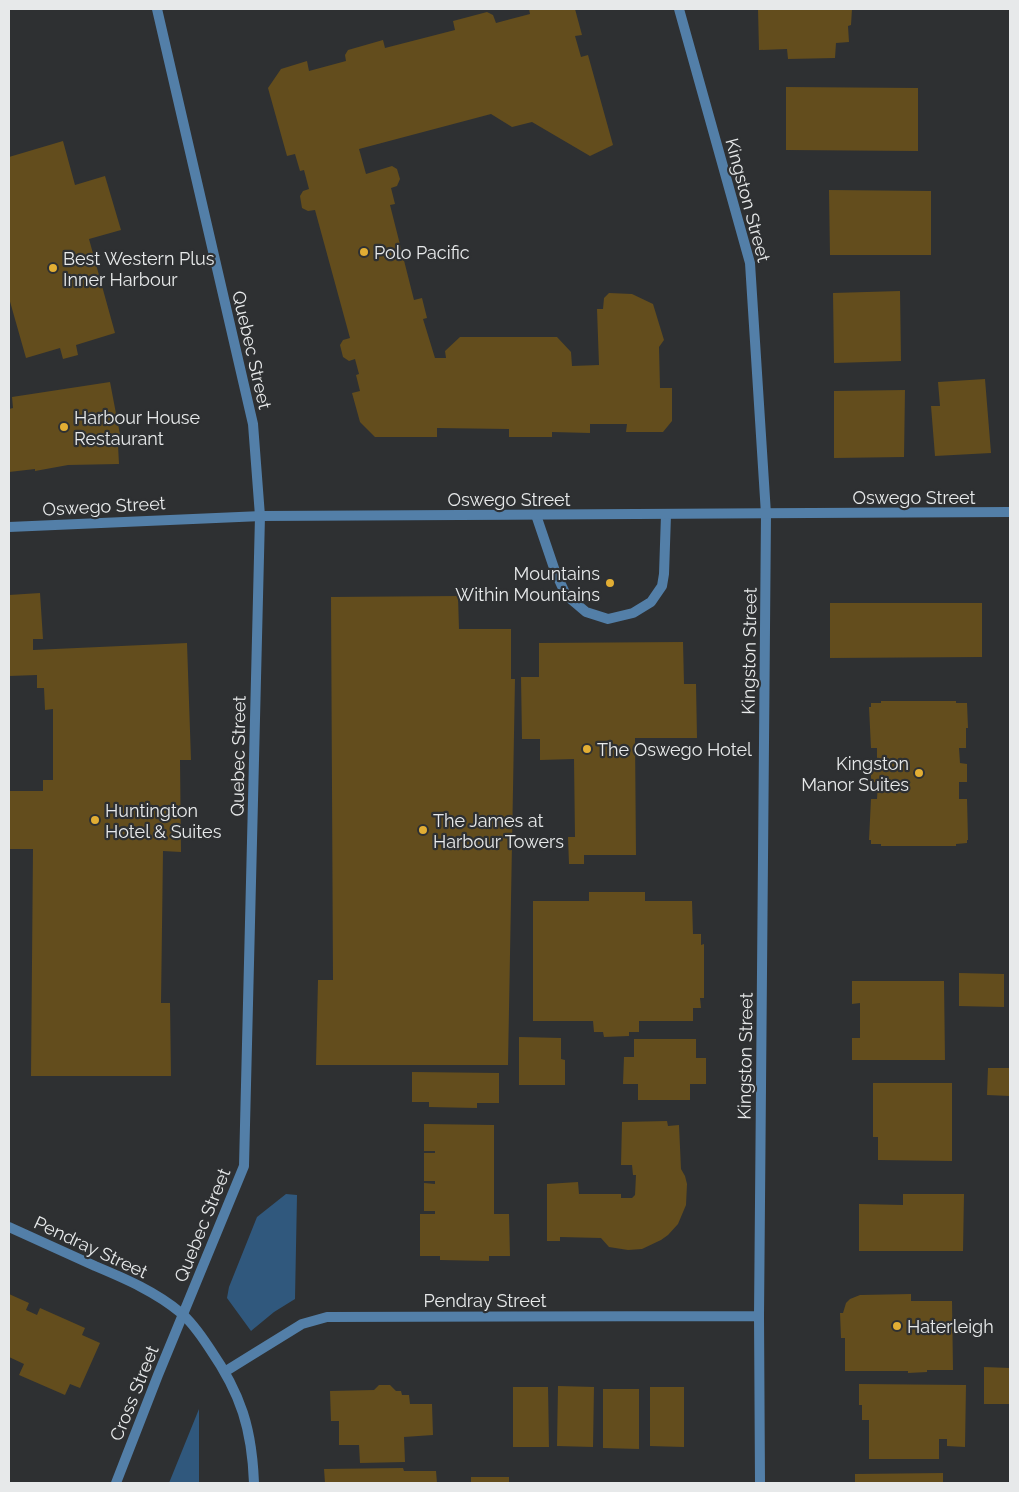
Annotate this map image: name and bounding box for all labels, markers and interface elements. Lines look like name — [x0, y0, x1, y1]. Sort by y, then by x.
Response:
street label: Kingston Street — [721, 136, 775, 264]
place label: Polo Pacific — [374, 242, 470, 263]
marker: Polo Pacific — [358, 246, 370, 258]
place label: Best Western Plus Inner Harbour — [63, 248, 215, 290]
marker: Best Western Plus Inner Harbour — [47, 262, 59, 274]
street label: Quebec Street — [228, 289, 276, 411]
place label: Harbour House Restaurant — [74, 407, 201, 449]
marker: Harbour House Restaurant — [58, 421, 70, 433]
street label: Oswego Street — [852, 487, 976, 508]
street label: Oswego Street — [447, 489, 571, 510]
street label: Oswego Street — [42, 492, 166, 520]
place label: Mountains Within Mountains — [455, 563, 600, 605]
marker: Mountains Within Mountains — [604, 577, 616, 589]
street label: Kingston Street — [737, 587, 761, 715]
street label: Quebec Street — [226, 695, 250, 817]
place label: The Oswego Hotel — [597, 739, 752, 760]
marker: The Oswego Hotel — [581, 743, 593, 755]
place label: Kingston Manor Suites — [801, 753, 909, 795]
marker: Kingston Manor Suites — [913, 767, 925, 779]
place label: Huntington Hotel & Suites — [105, 800, 222, 842]
place label: The James at Harbour Towers — [433, 810, 564, 852]
marker: Huntington Hotel & Suites — [89, 814, 101, 826]
marker: The James at Harbour Towers — [417, 824, 429, 836]
street label: Kingston Street — [733, 992, 757, 1120]
street label: Quebec Street — [170, 1165, 234, 1285]
street label: Pendray Street — [31, 1212, 151, 1282]
street label: Pendray Street — [424, 1290, 546, 1311]
place label: Haterleigh — [907, 1316, 994, 1337]
marker: Haterleigh — [891, 1320, 903, 1332]
street label: Cross Street — [105, 1342, 163, 1444]

